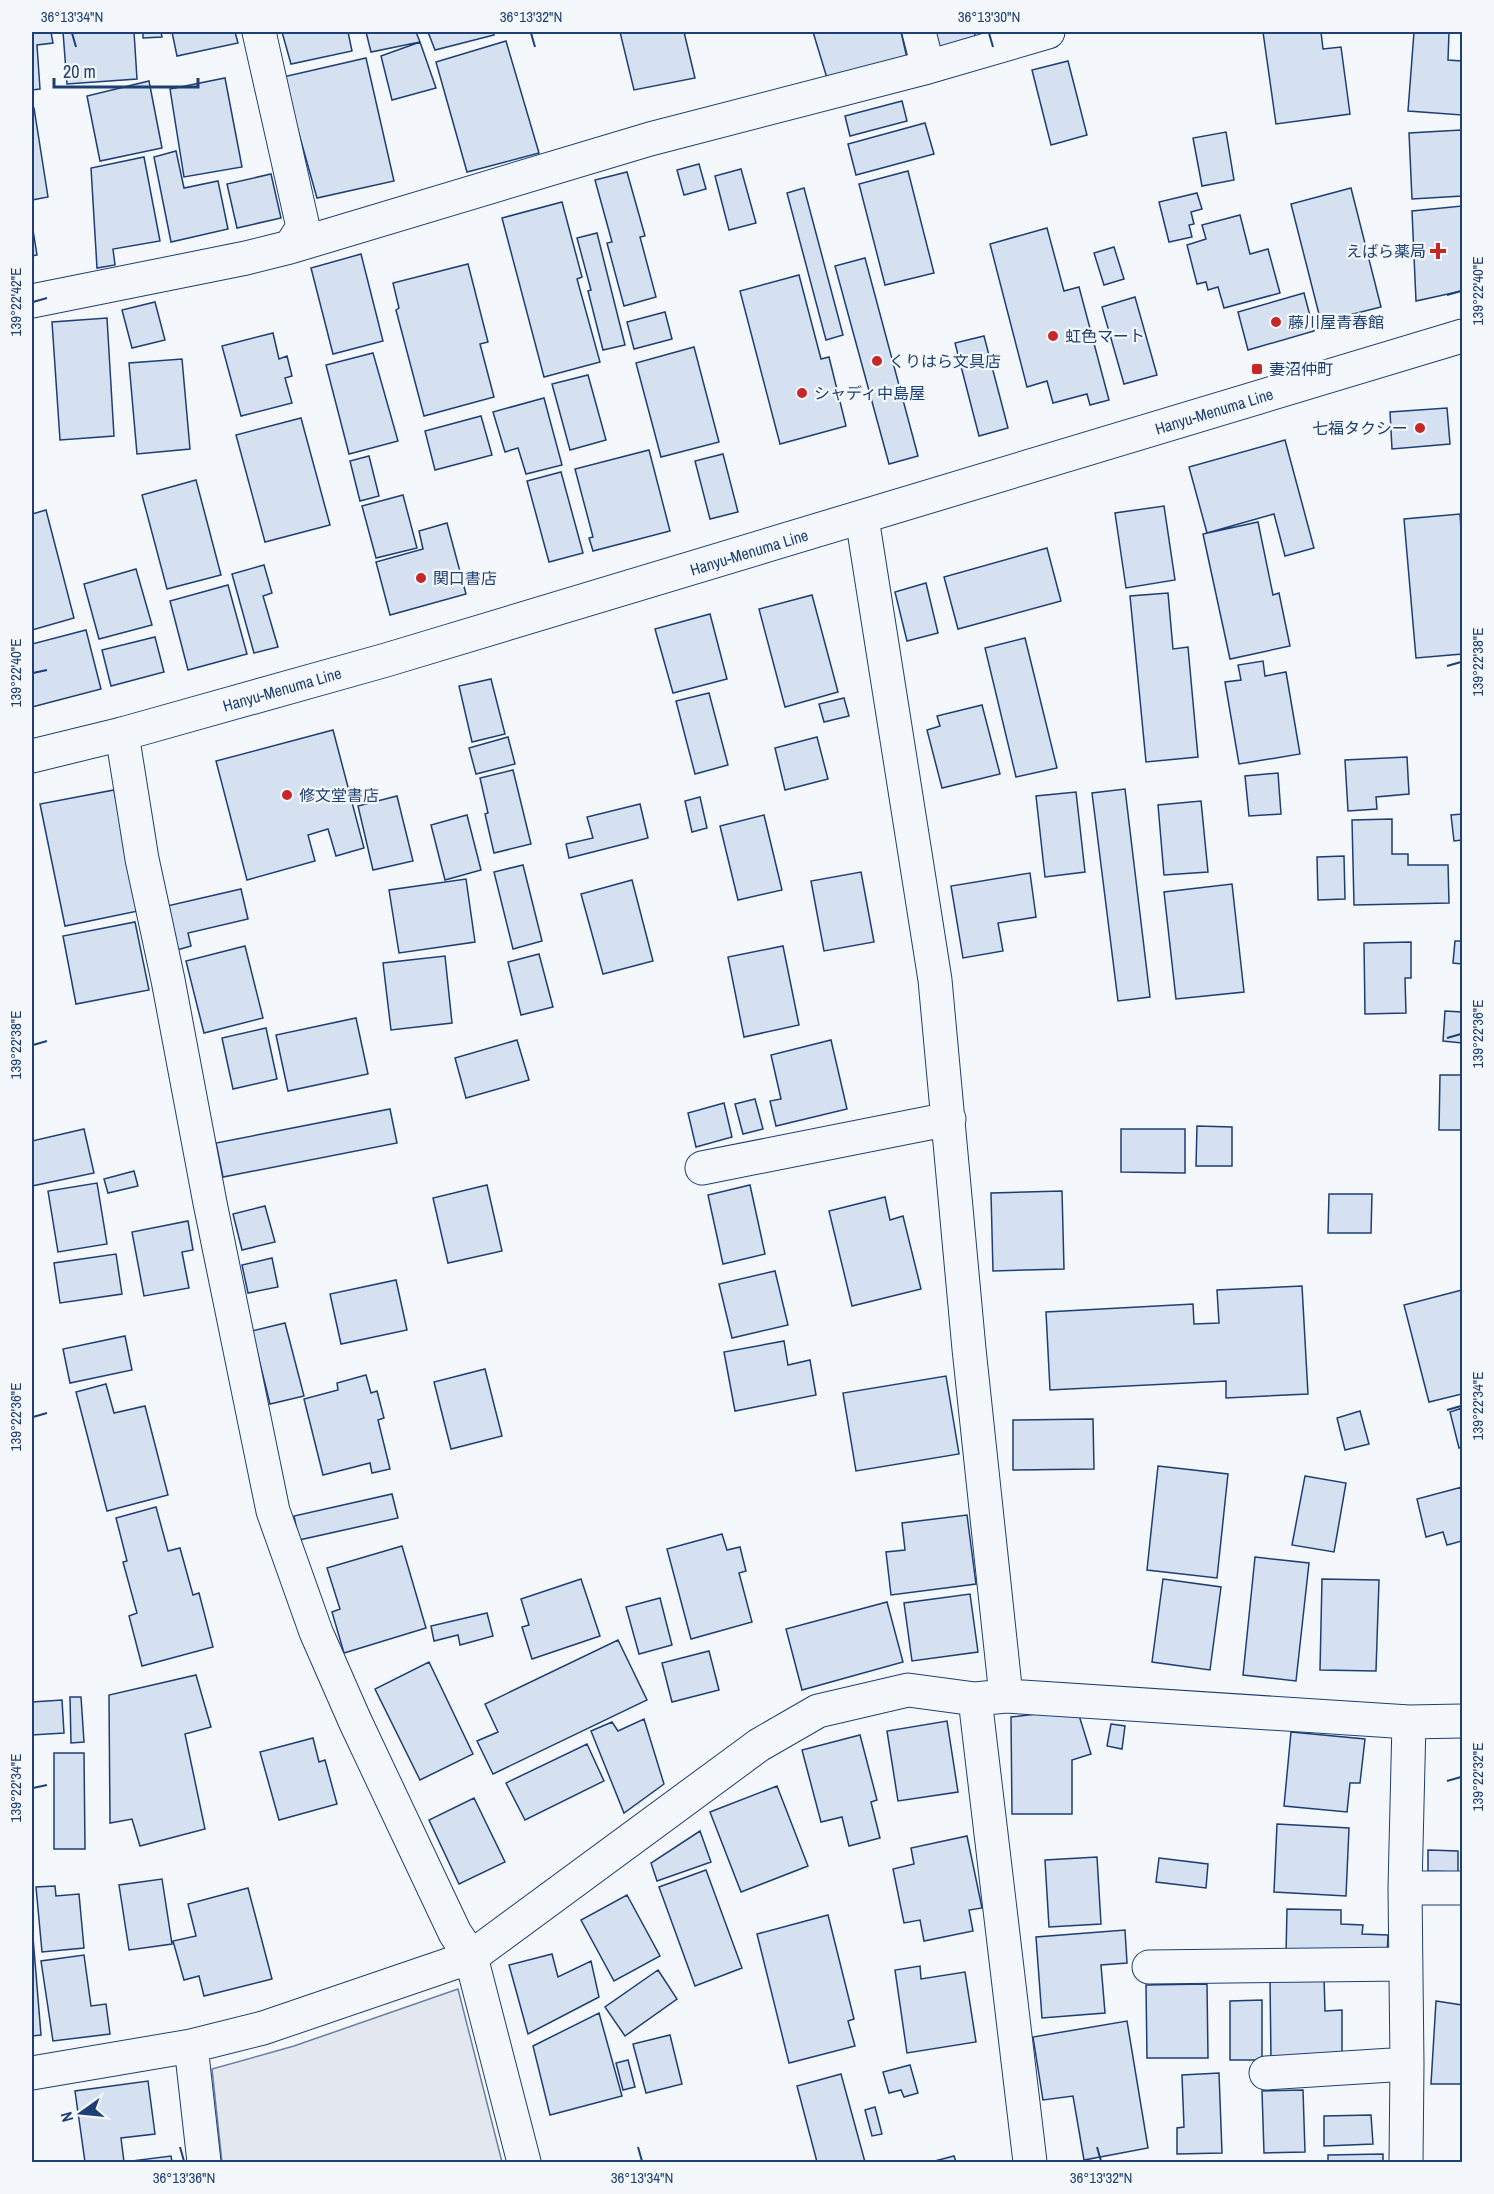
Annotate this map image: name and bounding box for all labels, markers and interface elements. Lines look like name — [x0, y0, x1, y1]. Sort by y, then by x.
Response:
text: 36°13'34"N — [41, 6, 103, 27]
text: 36°13'32"N — [500, 6, 562, 27]
text: 36°13'30"N — [958, 6, 1020, 27]
scale bar — [54, 51, 198, 89]
text: 20 m — [63, 59, 96, 84]
place label: えばら薬局 — [1346, 240, 1426, 262]
marker: えばら薬局 — [1431, 244, 1445, 258]
text: 139°22'40"E — [1467, 257, 1488, 325]
text: 139°22'42"E — [5, 268, 26, 336]
place label: 藤川屋青春館 — [1288, 311, 1384, 333]
marker: 藤川屋青春館 — [1269, 315, 1283, 329]
place label: 虹色マート — [1065, 325, 1145, 347]
marker: 虹色マート — [1046, 329, 1060, 343]
place label: くりはら文具店 — [889, 350, 1001, 372]
marker: くりはら文具店 — [870, 354, 884, 368]
place label: 妻沼仲町 — [1269, 358, 1333, 380]
marker: 妻沼仲町 — [1250, 362, 1264, 376]
place label: シャディ中島屋 — [814, 382, 925, 404]
street label: Hanyu-Menuma Line — [1152, 383, 1276, 439]
marker: シャディ中島屋 — [795, 386, 809, 400]
place label: 七福タクシー — [1312, 417, 1408, 439]
marker: 七福タクシー — [1413, 421, 1427, 435]
street label: Hanyu-Menuma Line — [687, 524, 811, 580]
place label: 関口書店 — [433, 567, 497, 589]
marker: 関口書店 — [414, 571, 428, 585]
text: 139°22'38"E — [1467, 628, 1488, 696]
text: 139°22'40"E — [5, 639, 26, 707]
street label: Hanyu-Menuma Line — [220, 662, 344, 716]
place label: 修文堂書店 — [299, 784, 379, 806]
marker: 修文堂書店 — [280, 788, 294, 802]
text: 139°22'36"E — [1467, 1000, 1488, 1068]
text: 139°22'38"E — [5, 1011, 26, 1079]
text: 139°22'34"E — [1467, 1372, 1488, 1440]
text: 139°22'36"E — [5, 1383, 26, 1451]
text: 139°22'32"E — [1467, 1743, 1488, 1811]
text: 139°22'34"E — [5, 1754, 26, 1822]
north arrow — [51, 2083, 111, 2143]
text: N — [55, 2109, 78, 2124]
text: 36°13'36"N — [153, 2167, 215, 2188]
text: 36°13'34"N — [611, 2167, 673, 2188]
text: 36°13'32"N — [1070, 2167, 1132, 2188]

